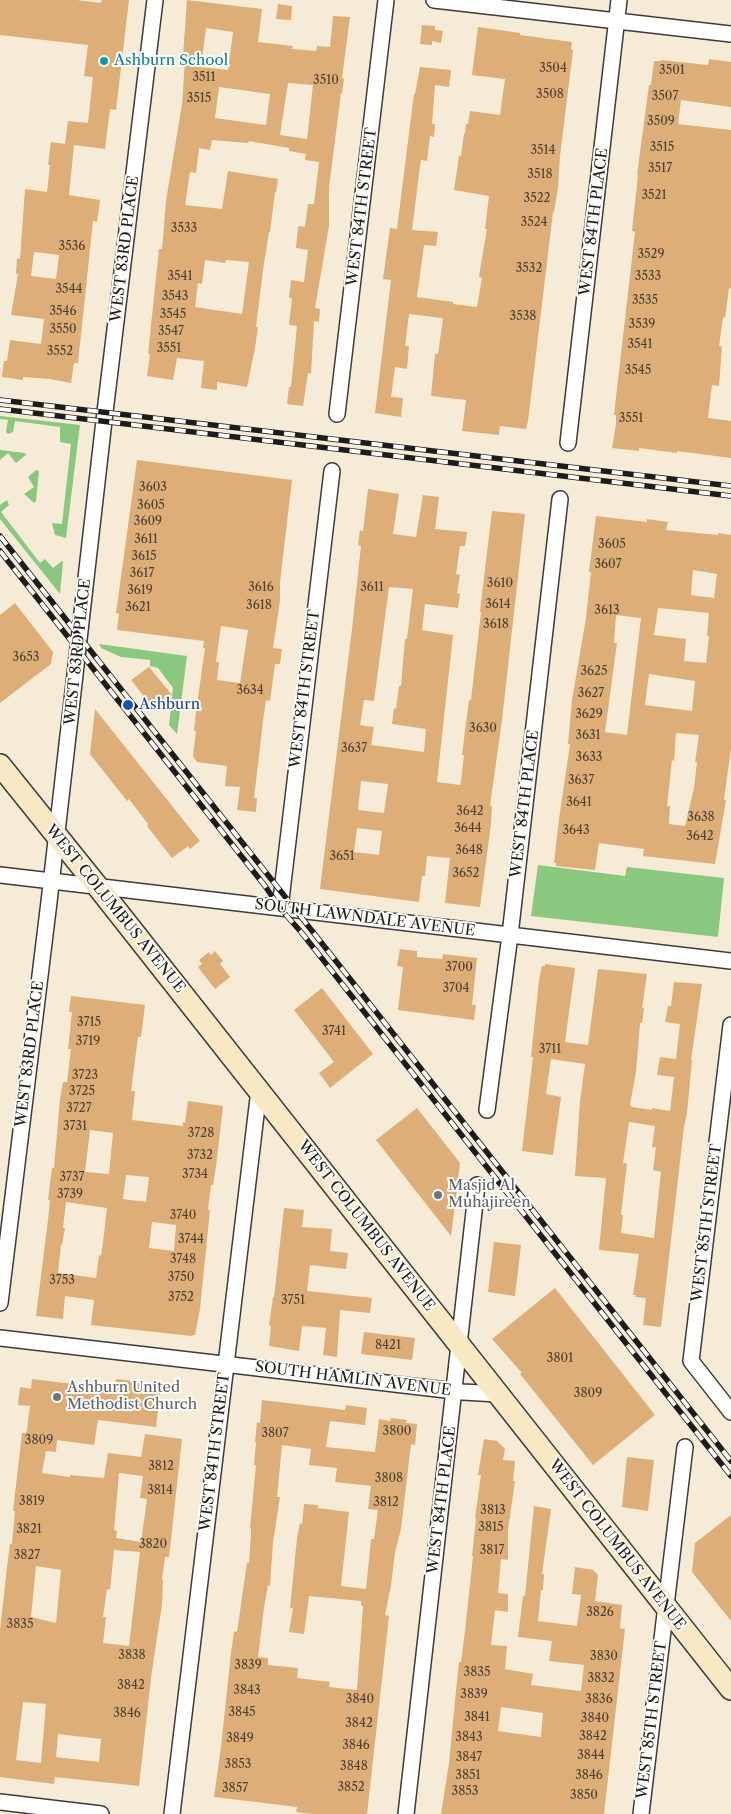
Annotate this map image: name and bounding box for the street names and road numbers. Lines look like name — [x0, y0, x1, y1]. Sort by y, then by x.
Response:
street label: WEST 84TH STREET — [343, 127, 381, 287]
street label: WEST 84TH PLACE — [576, 147, 612, 297]
street label: WEST 83RD PLACE — [107, 175, 143, 323]
street label: WEST 83RD PLACE — [61, 578, 95, 726]
street label: WEST 84TH STREET — [286, 609, 324, 769]
street label: WEST 84TH PLACE — [507, 729, 543, 879]
street label: WEST COLUMBUS AVENUE — [41, 821, 189, 997]
street label: SOUTH LAWNDALE AVENUE — [254, 896, 476, 940]
street label: WEST 83RD PLACE — [12, 980, 48, 1128]
street label: WEST COLUMBUS AVENUE — [294, 1137, 438, 1315]
street label: WEST 85TH STREET — [688, 1143, 726, 1303]
street label: SOUTH HAMLIN AVENUE — [254, 1358, 452, 1400]
street label: WEST 84TH STREET — [196, 1372, 234, 1532]
street label: WEST 84TH PLACE — [424, 1425, 460, 1575]
street label: WEST COLUMBUS AVENUE — [545, 1456, 689, 1634]
street label: WEST 85TH STREET — [633, 1640, 671, 1800]

